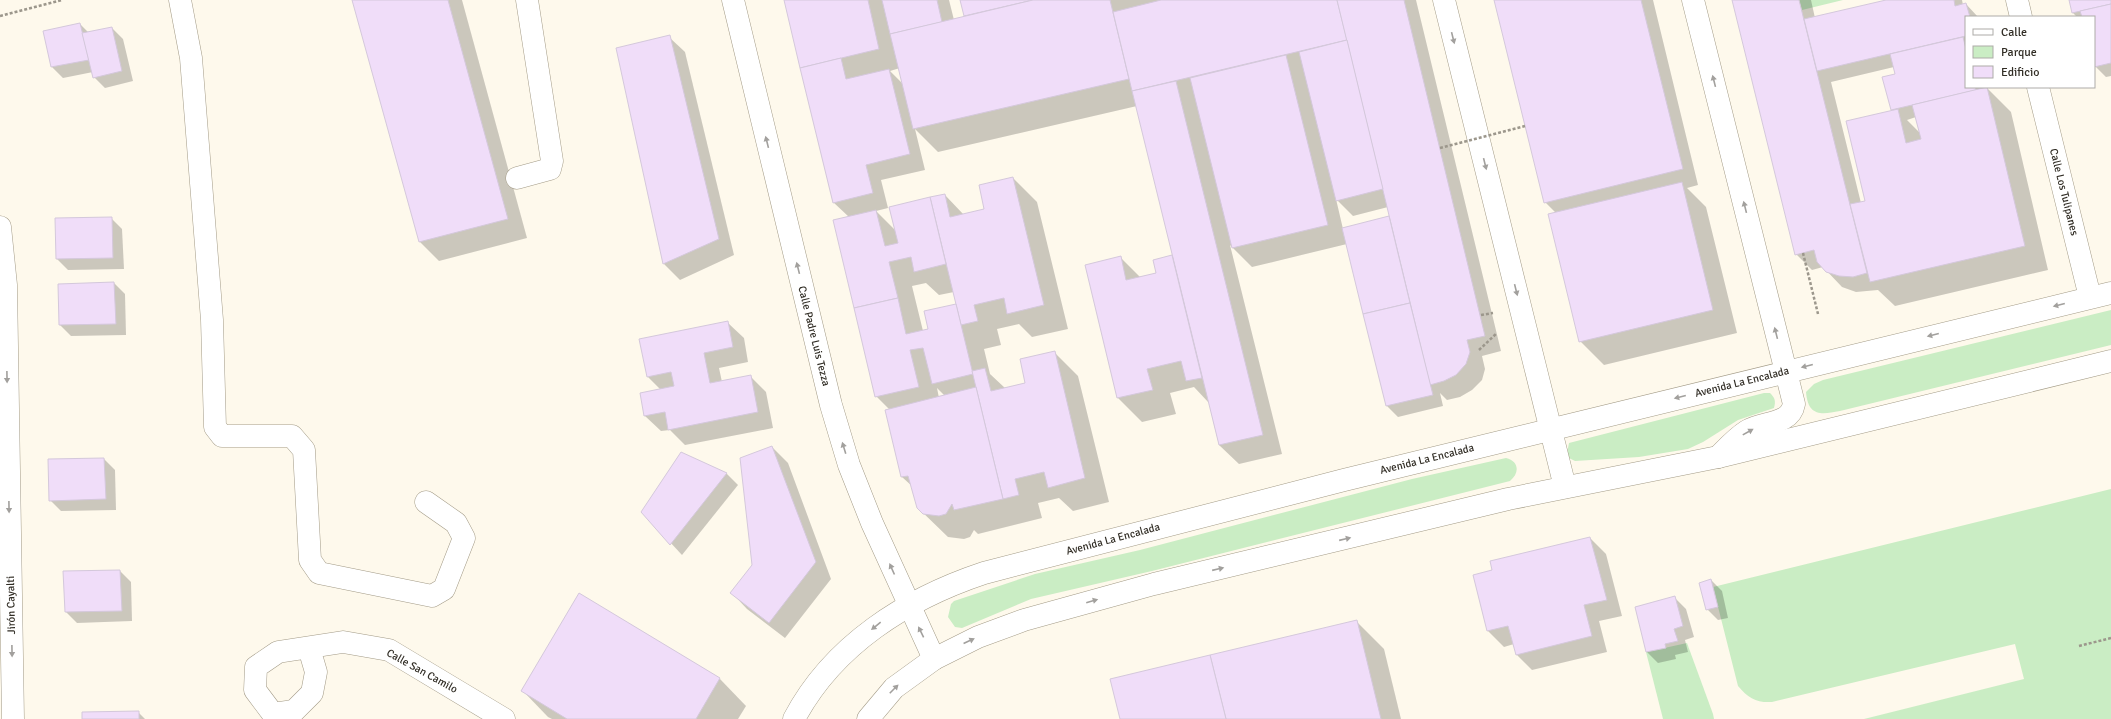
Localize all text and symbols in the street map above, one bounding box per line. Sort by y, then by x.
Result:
legend [1965,16,2095,88]
text: Calle [2001,25,2027,40]
one-way arrow [1451,32,1457,44]
text: Parque [2001,45,2037,60]
text: Edificio [2001,65,2039,80]
one-way arrow [1710,74,1716,87]
one-way arrow [764,136,770,148]
street label: Calle Los Tulipanes [2047,147,2081,237]
one-way arrow [1482,158,1488,170]
one-way arrow [1742,200,1748,212]
one-way arrow [795,262,801,274]
one-way arrow [1513,284,1519,296]
street label: Calle Padre Luis Tezza [795,285,833,388]
one-way arrow [2053,302,2065,308]
one-way arrow [1773,327,1779,339]
one-way arrow [1927,333,1939,339]
one-way arrow [1800,363,1813,369]
street label: Avenida La Encalada [1694,364,1791,400]
one-way arrow [4,371,10,384]
one-way arrow [1674,394,1686,400]
one-way arrow [1742,428,1754,435]
street label: Avenida La Encalada [1379,441,1476,477]
one-way arrow [841,442,847,454]
one-way arrow [6,501,12,514]
street label: Avenida La Encalada [1065,520,1162,558]
one-way arrow [1338,536,1351,542]
one-way arrow [889,563,895,575]
one-way arrow [1212,565,1224,571]
street label: Jirón Cayalti [4,576,18,634]
one-way arrow [1086,598,1098,604]
one-way arrow [870,622,881,631]
one-way arrow [918,626,924,637]
one-way arrow [963,638,974,644]
one-way arrow [8,645,15,657]
street label: Calle San Camilo [384,646,460,696]
one-way arrow [889,684,898,694]

